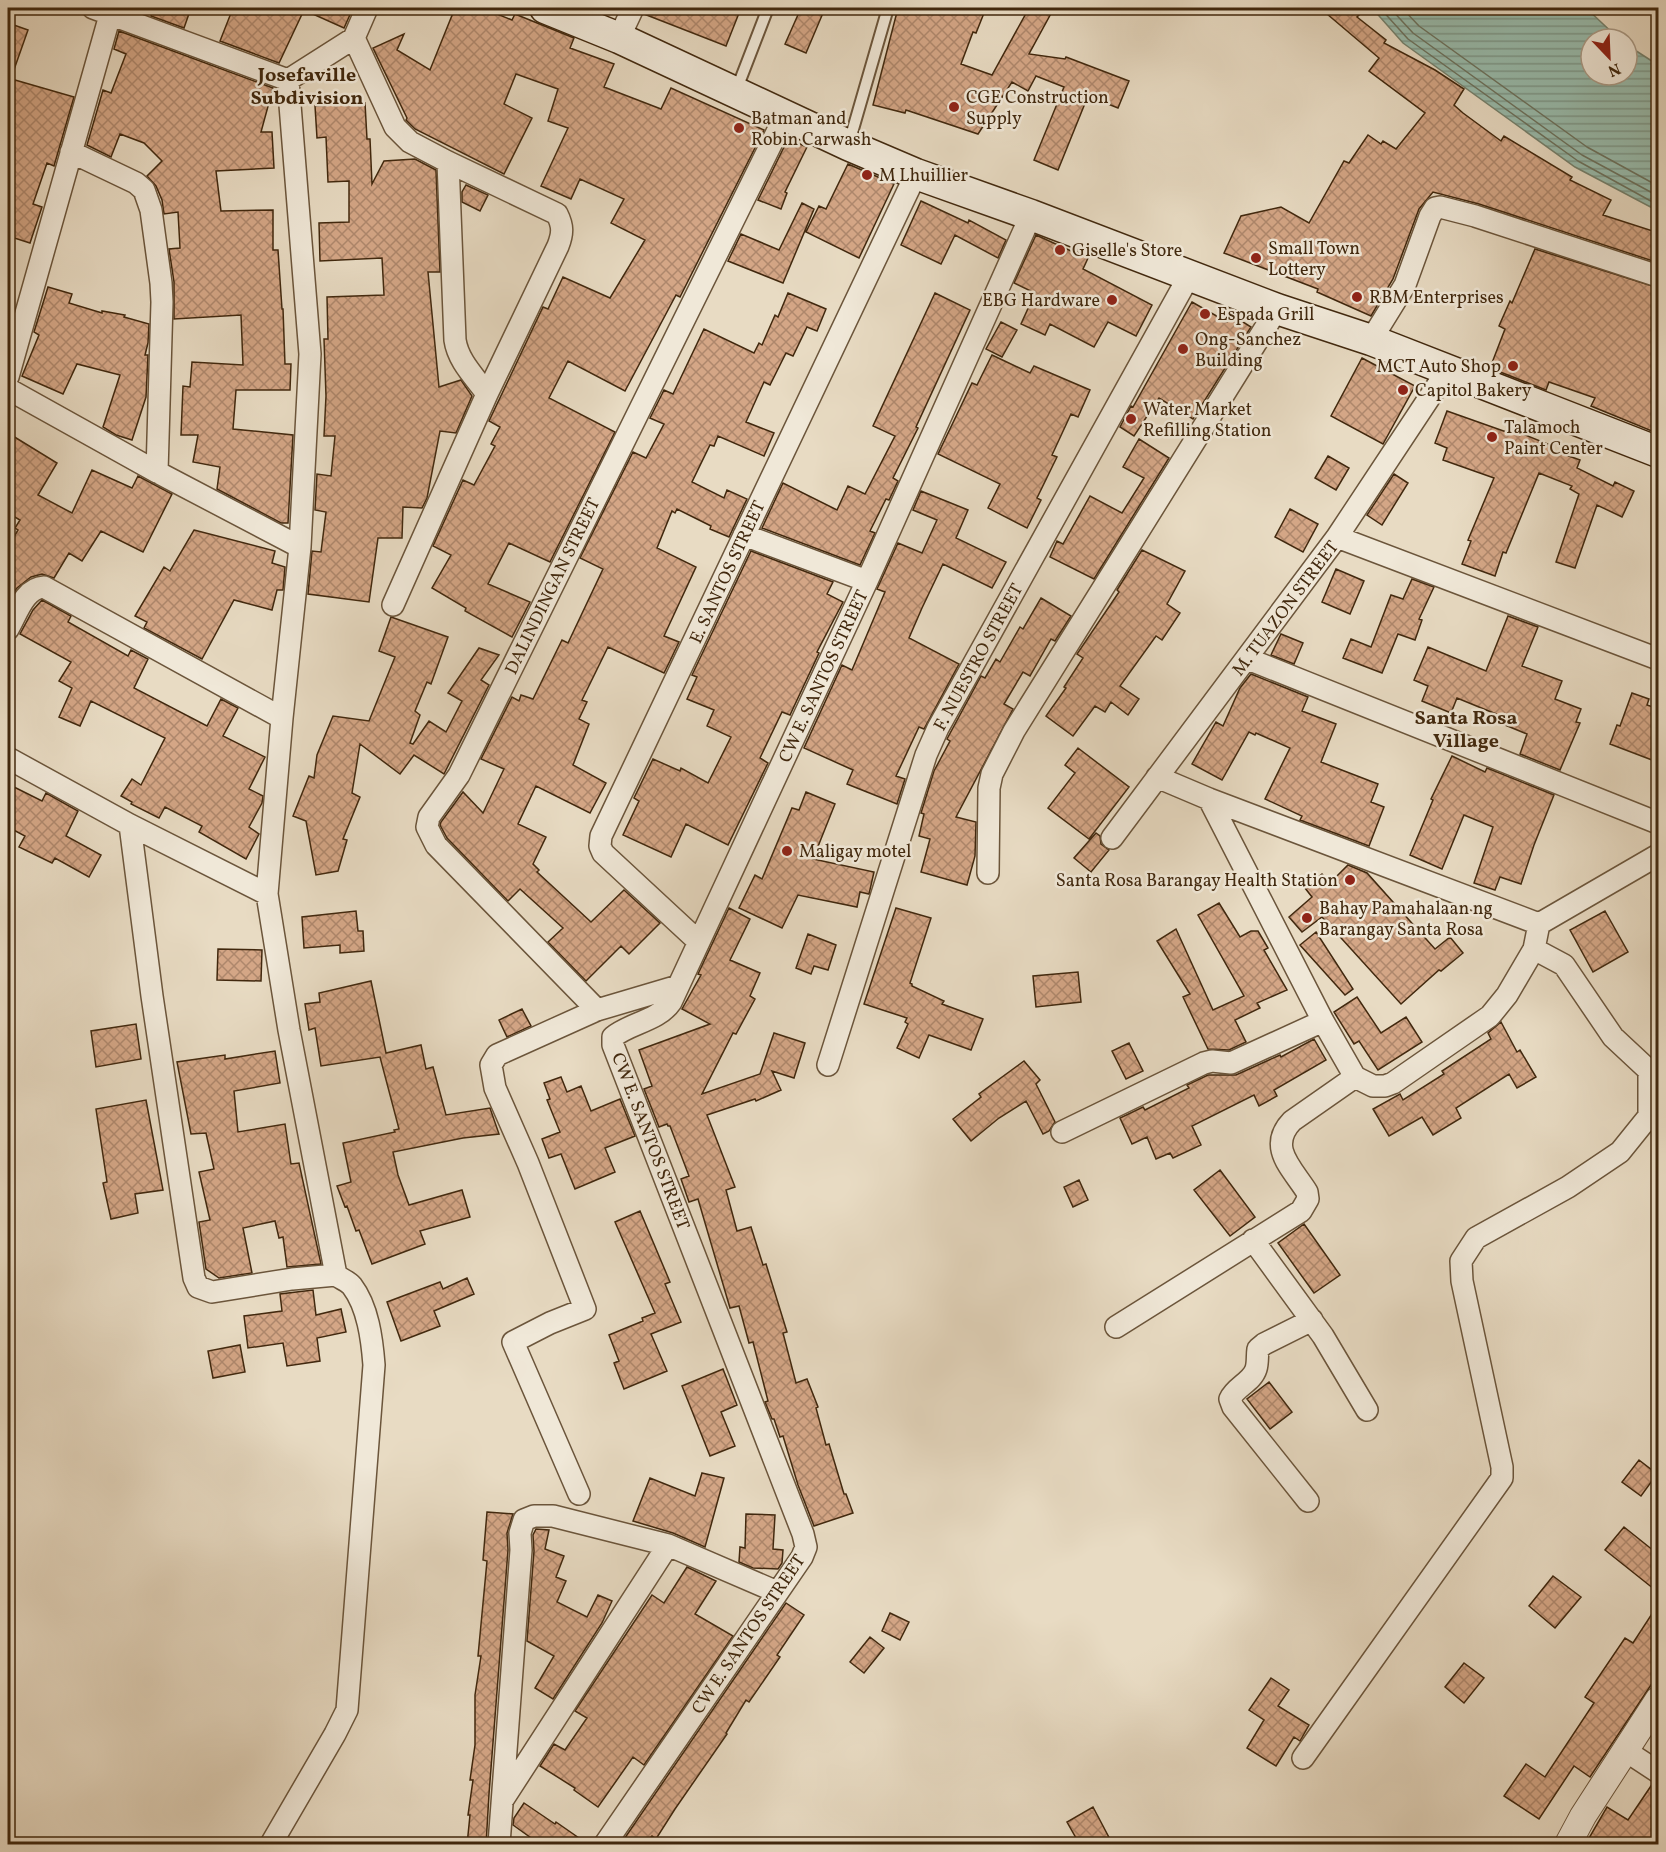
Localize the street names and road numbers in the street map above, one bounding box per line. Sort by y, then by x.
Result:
street label: DALINDINGAN STREET [500,494,607,679]
street label: E. SANTOS STREET [684,497,773,648]
street label: M. TUAZON STREET [1227,536,1346,682]
street label: F. NUESTRO STREET [928,579,1030,736]
street label: CW E. SANTOS STREET [773,586,876,767]
street label: CW E. SANTOS STREET [604,1049,695,1234]
street label: CW E. SANTOS STREET [686,1550,812,1720]

